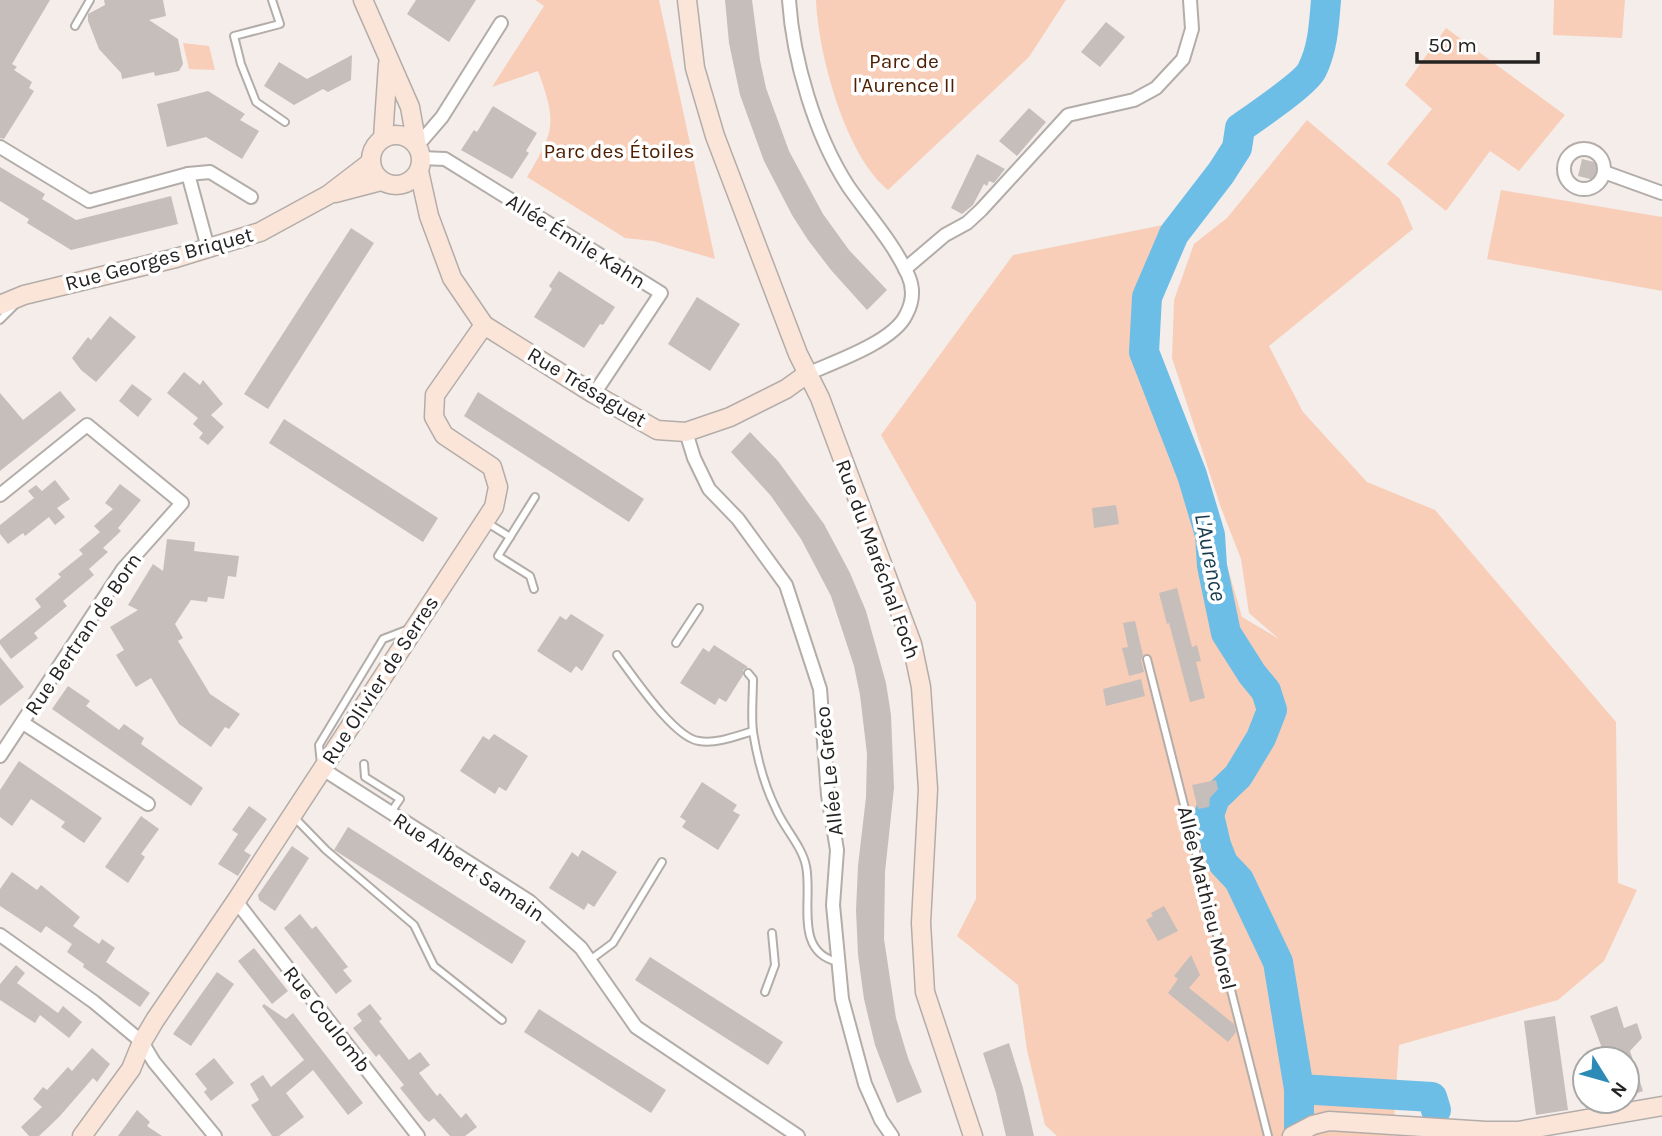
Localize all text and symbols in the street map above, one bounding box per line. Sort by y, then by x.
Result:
scale bar [1417,21,1538,65]
text: 50 m [1428,33,1477,57]
park label: Parc de l'Aurence II [853,49,955,97]
park label: Parc des Étoiles [544,139,694,163]
street label: Allée Émile Kahn [502,189,650,293]
street label: Rue Georges Briquet [62,222,256,296]
street label: Rue Trésaguet [523,342,651,432]
street label: Rue du Maréchal Foch [831,456,925,662]
water label: L'Aurence [1189,511,1232,604]
street label: Rue Bertran de Born [20,548,146,720]
street label: Rue Olivier de Serres [317,591,443,769]
street label: Allée Le Gréco [810,705,848,837]
street label: Allée Mathieu Morel [1173,804,1241,992]
street label: Rue Albert Samain [389,807,549,927]
street label: Rue Coulomb [278,961,376,1077]
north arrow [1571,1045,1641,1115]
text: N [1606,1078,1632,1102]

